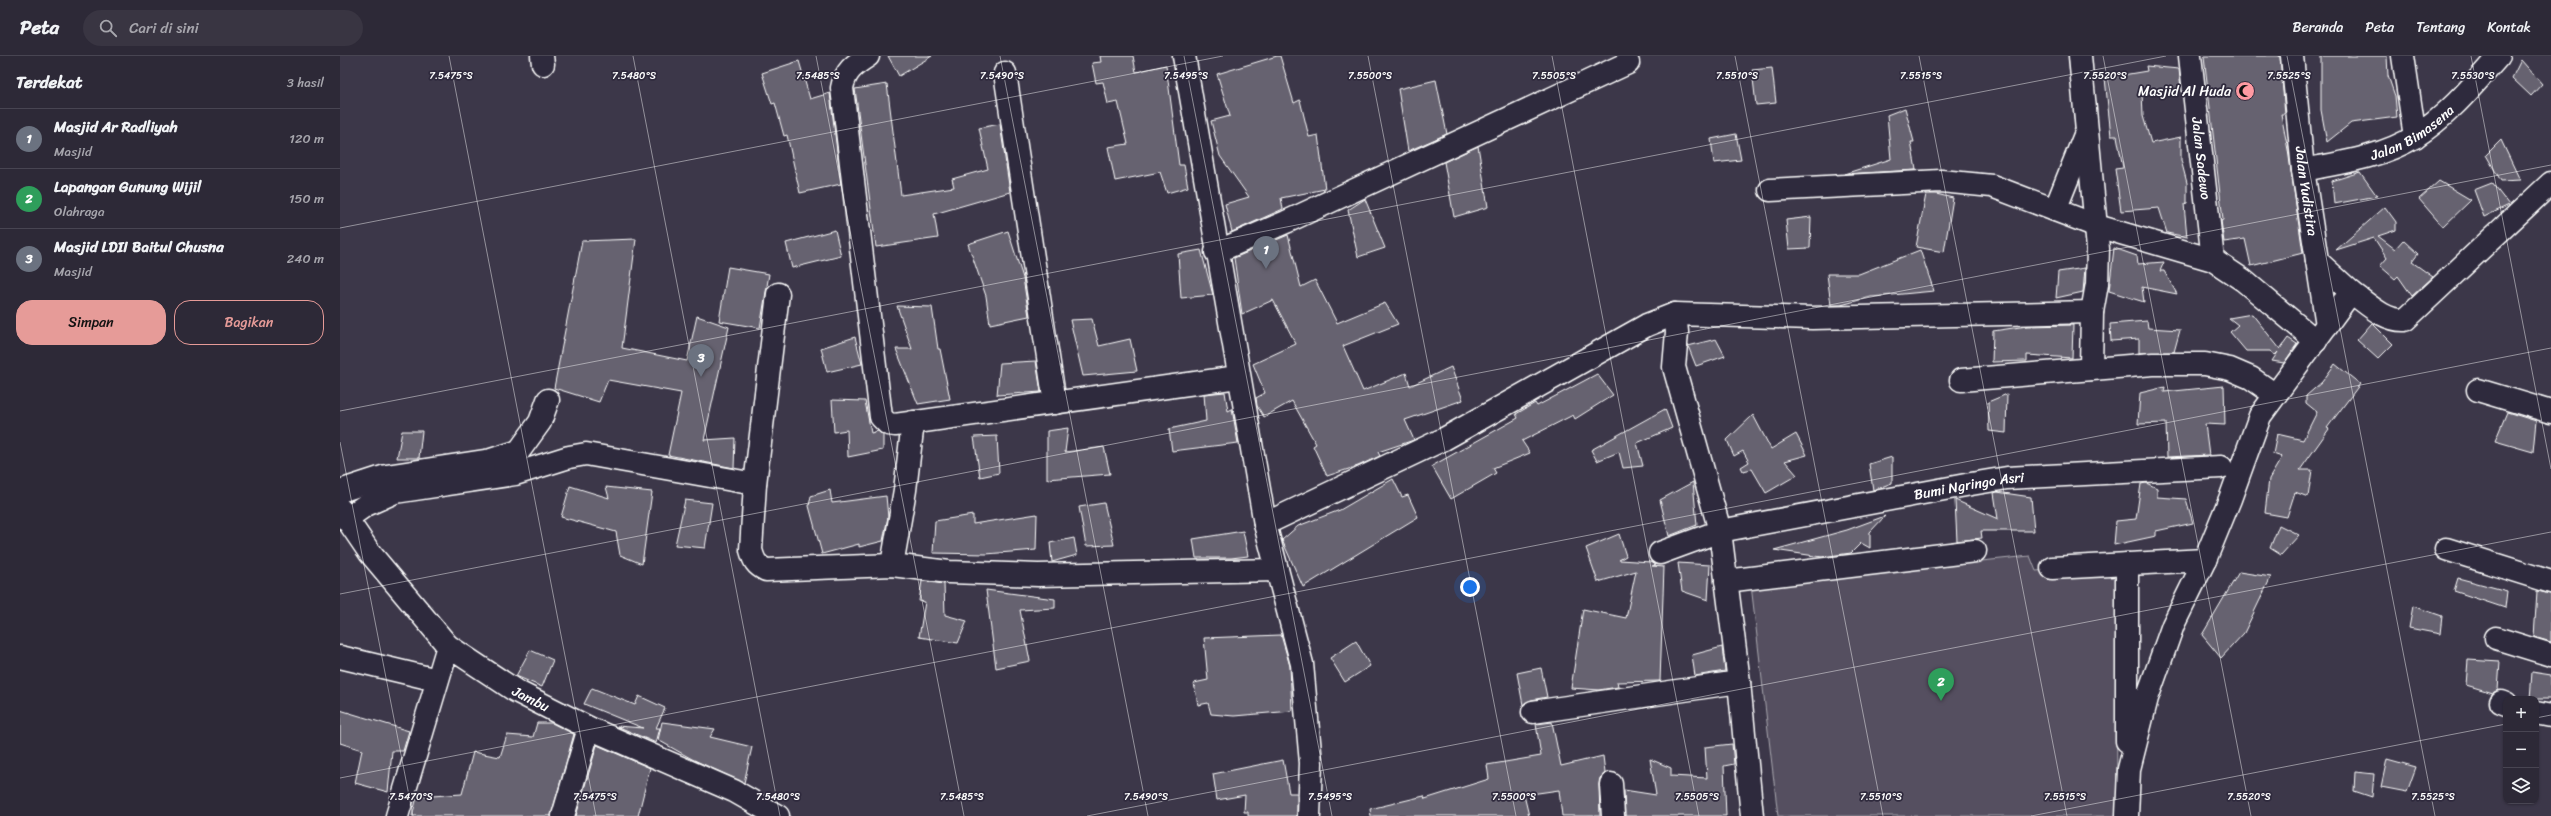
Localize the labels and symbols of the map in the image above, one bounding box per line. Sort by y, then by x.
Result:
text: 7.5475°S [429,67,473,85]
text: 7.5480°S [612,67,657,85]
text: 7.5485°S [796,67,841,85]
text: 7.5490°S [980,67,1025,85]
text: 7.5495°S [1164,67,1209,85]
text: 7.5500°S [1348,67,1393,85]
text: 7.5505°S [1532,67,1577,85]
text: 7.5510°S [1716,67,1759,85]
text: 7.5515°S [1900,67,1943,85]
text: 7.5520°S [2083,67,2128,85]
text: 7.5525°S [2267,67,2311,85]
text: 7.5530°S [2451,67,2495,85]
place label: Masjid Al Huda [2138,79,2232,104]
mosque icon: Masjid Al Huda [2234,80,2256,102]
street label: Jalan Bimasena [2367,99,2460,168]
street label: Jalan Sadewo [2184,115,2218,201]
street label: Jalan Yudistira [2288,144,2325,238]
pin: 1 [1253,236,1279,269]
pin: 3 [688,344,714,377]
street label: Bumi Ngringo Asri [1912,465,2026,507]
your location [1460,577,1480,597]
pin: 2 [1928,668,1954,701]
street label: Jambu [507,679,554,719]
text: 7.5470°S [389,788,434,806]
text: 7.5475°S [573,788,617,806]
text: 7.5480°S [756,788,801,806]
text: 7.5485°S [940,788,985,806]
text: 7.5490°S [1124,788,1169,806]
text: 7.5495°S [1308,788,1353,806]
text: 7.5500°S [1492,788,1537,806]
text: 7.5505°S [1675,788,1720,806]
text: 7.5510°S [1860,788,1903,806]
text: 7.5515°S [2044,788,2087,806]
text: 7.5520°S [2227,788,2272,806]
text: 7.5525°S [2411,788,2455,806]

